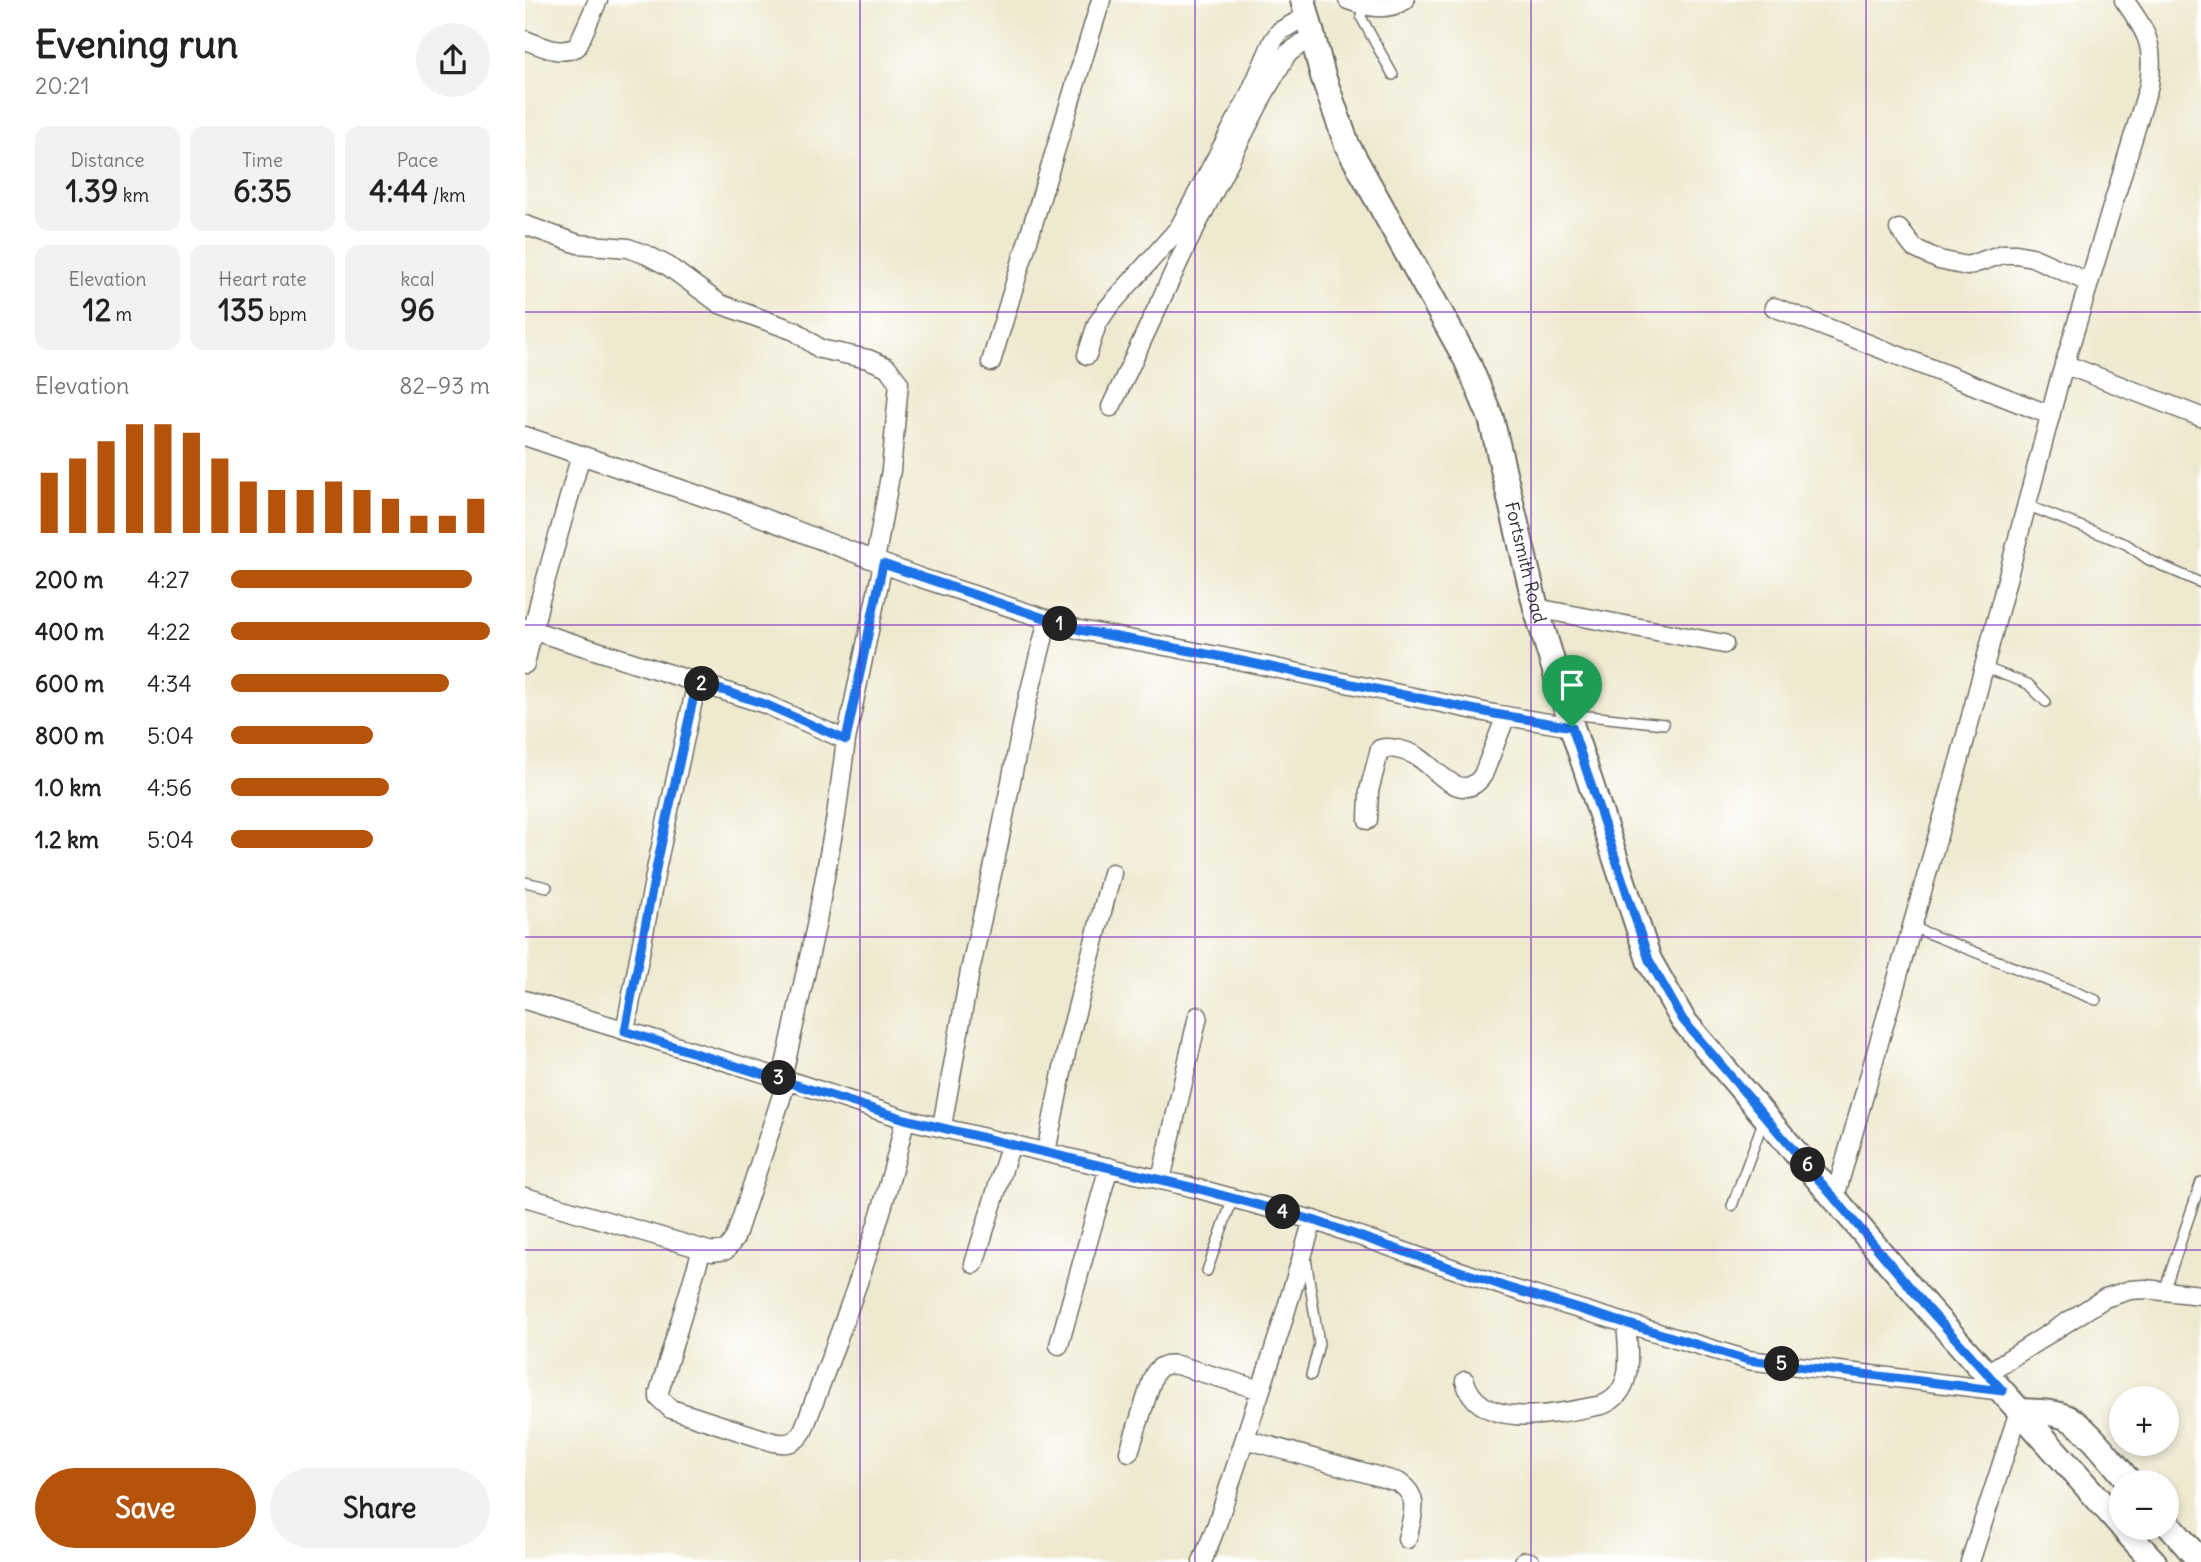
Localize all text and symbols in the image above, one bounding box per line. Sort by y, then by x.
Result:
text: Evening run [35,21,238,68]
button: share [416,23,490,97]
text: 20:21 [35,71,90,100]
text: Distance [70,148,145,172]
text: Time [242,148,283,172]
text: Pace [397,148,438,172]
text: 1.39 [66,172,118,210]
text: 6:35 [233,172,292,210]
text: 4:44 [369,172,428,210]
text: km [118,183,149,207]
text: /km [428,183,466,207]
text: Elevation [69,267,146,291]
text: Heart rate [218,267,307,291]
text: kcal [400,267,435,291]
text: 12 [83,291,111,329]
text: 135 [218,291,264,329]
text: 96 [400,291,435,329]
text: m [111,302,132,326]
text: bpm [264,302,307,326]
text: Elevation [35,371,129,400]
text: 82–93 m [399,371,490,400]
street label: Fortsmith Road [1500,499,1552,626]
text: 200 m [35,565,104,594]
text: 4:27 [147,565,189,594]
pin: 1 [1043,606,1077,642]
text: 1 [1056,611,1063,635]
text: 400 m [35,617,104,646]
text: 4:22 [147,617,191,646]
pin [1542,655,1602,727]
pin: 2 [685,666,719,702]
icon: arrive [1553,666,1591,704]
text: 600 m [35,669,104,698]
text: 4:34 [147,669,192,698]
text: 2 [696,671,707,695]
text: 800 m [35,721,104,750]
text: 5:04 [147,721,194,750]
text: 1.0 km [35,773,101,802]
text: 4:56 [147,773,192,802]
text: 1.2 km [35,825,99,854]
text: 5:04 [147,825,194,854]
pin: 3 [761,1060,797,1096]
text: 3 [773,1065,784,1089]
pin: 6 [1791,1148,1825,1182]
text: 6 [1802,1152,1813,1176]
pin: 4 [1265,1194,1301,1230]
text: 4 [1277,1199,1288,1223]
pin: 5 [1765,1346,1799,1382]
text: 5 [1776,1351,1787,1375]
map controls [2109,1386,2179,1540]
button: + [2109,1386,2179,1456]
button: Save [35,1468,256,1548]
button: Share [270,1468,490,1548]
button: − [2109,1470,2179,1540]

